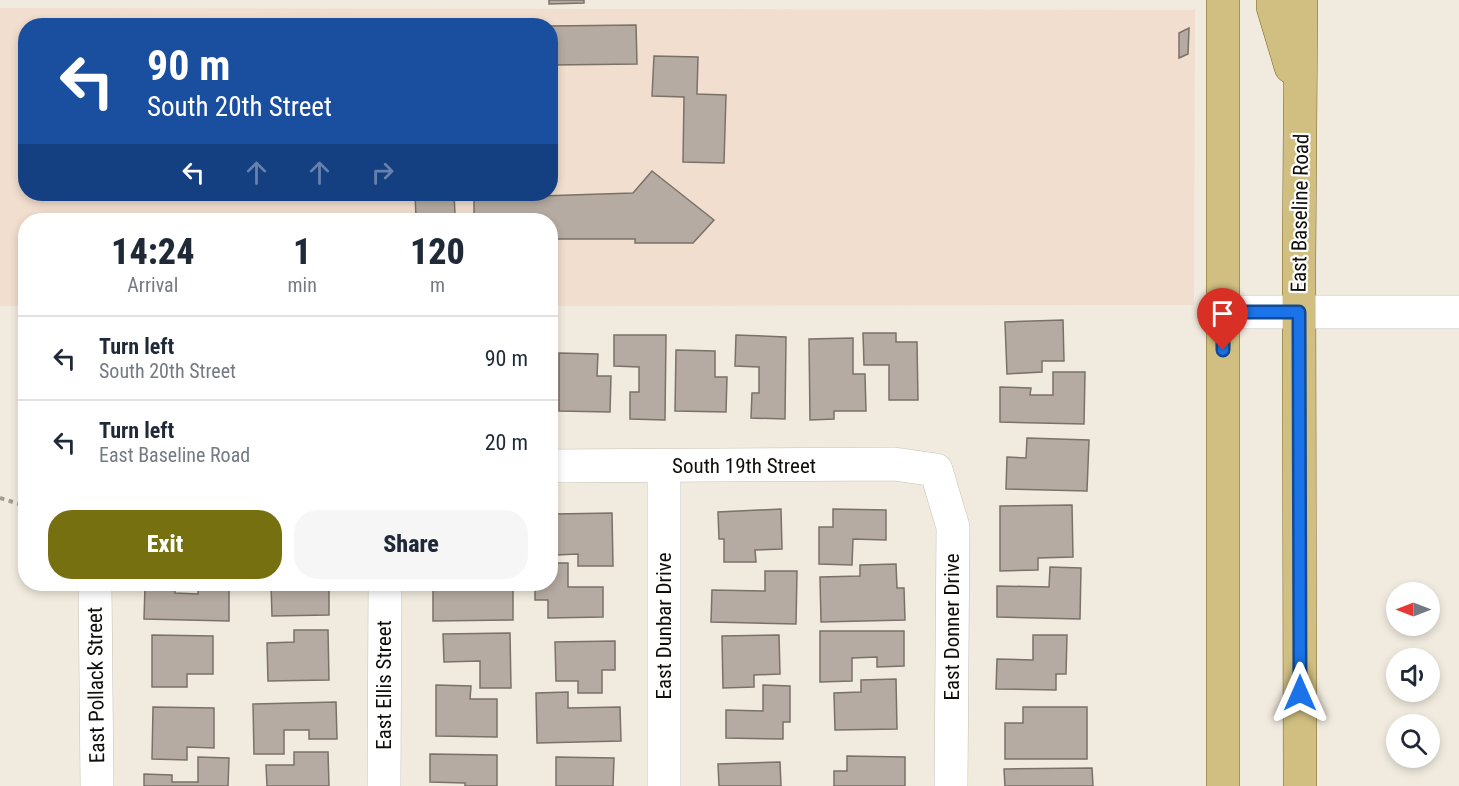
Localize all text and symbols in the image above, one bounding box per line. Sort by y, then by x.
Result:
text: 90 m [147,41,230,90]
icon: left [48,42,126,120]
text: South 20th Street [147,91,332,123]
street label: East Baseline Road [1287,133,1313,293]
icon: left [177,156,210,189]
icon: ahead [240,156,273,189]
icon: ahead [303,156,336,189]
icon: right [366,156,399,189]
text: 14:24 [111,231,194,273]
text: 1 [293,231,311,273]
text: 120 [410,231,465,273]
text: Arrival [127,273,178,297]
text: min [288,273,317,297]
text: m [430,273,445,297]
pin [1197,288,1248,350]
icon: arrive [1206,297,1239,330]
text: Turn left [99,334,174,359]
icon: left [48,342,81,375]
text: 90 m [485,346,528,371]
text: South 20th Street [99,359,236,383]
text: Turn left [99,418,174,443]
icon: left [48,426,81,459]
text: 20 m [485,430,528,455]
text: East Baseline Road [99,443,250,467]
street label: South 19th Street [672,454,816,478]
button: Exit [48,510,282,579]
button: Share [294,510,528,579]
street label: East Dunbar Drive [652,552,676,699]
street label: East Donner Drive [940,553,964,700]
north arrow [1386,582,1440,636]
map controls [1386,582,1440,768]
street label: East Pollack Street [83,607,109,763]
street label: East Ellis Street [372,620,396,750]
button: sound [1386,648,1440,702]
position arrow [1268,661,1332,725]
button: search [1386,714,1440,768]

